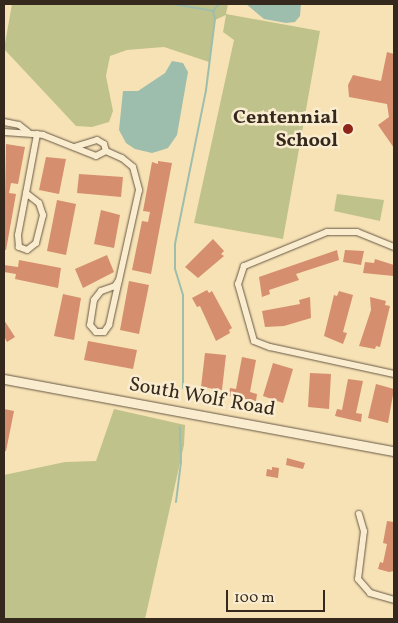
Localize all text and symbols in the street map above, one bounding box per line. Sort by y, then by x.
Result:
place label: Centennial School [233,106,338,153]
marker: Centennial School [342,123,354,135]
street label: South Wolf Road [128,373,276,423]
scale bar [228,580,327,612]
text: 100 m [234,588,274,609]

